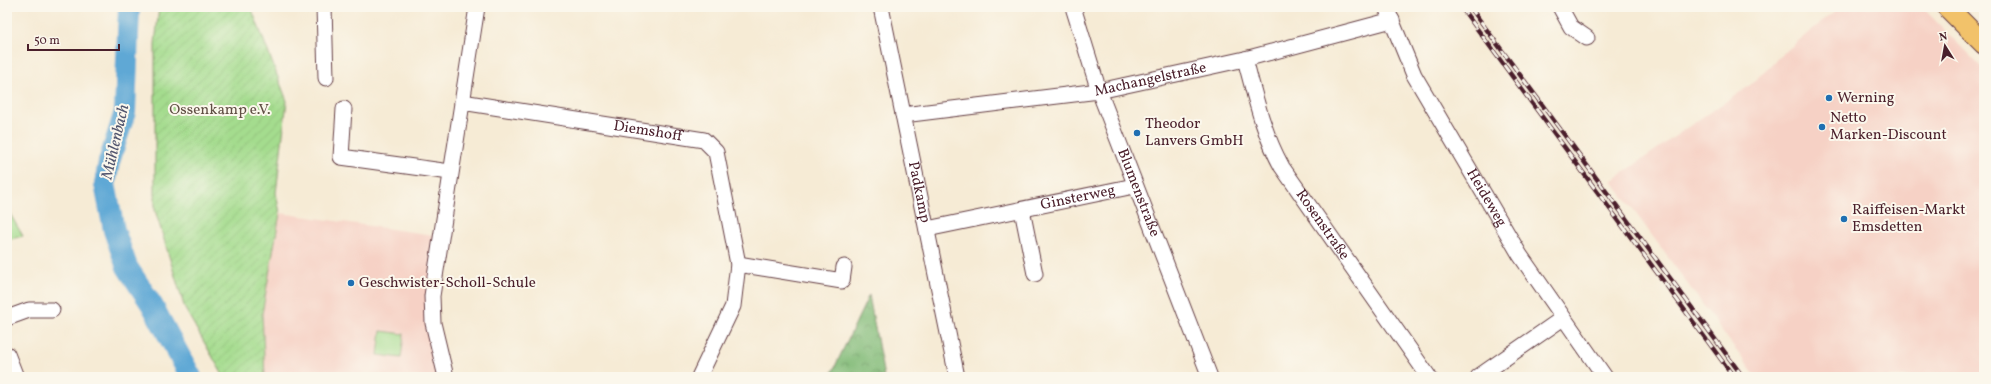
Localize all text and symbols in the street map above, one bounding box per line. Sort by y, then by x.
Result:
scale bar [28,26,119,52]
north arrow [1925,26,1965,66]
text: N [1938,30,1949,46]
text: 50 m [34,33,60,49]
street label: Machangelstraße [1092,57,1208,102]
place label: Werning [1837,88,1895,109]
marker: Werning [1824,93,1834,103]
park label: Ossenkamp e.V. [169,100,271,121]
water label: Mühlenbach [96,102,135,183]
place label: Netto Marken-Discount [1830,108,1947,146]
place label: Theodor Lanvers GmbH [1145,114,1244,152]
street label: Diemshoff [612,115,686,147]
marker: Netto Marken-Discount [1817,122,1827,132]
marker: Theodor Lanvers GmbH [1132,128,1142,138]
street label: Blumenstraße [1112,145,1165,240]
street label: Padkamp [902,160,936,225]
street label: Heideweg [1461,165,1512,231]
street label: Ginsterweg [1039,180,1117,216]
street label: Rosenstraße [1290,185,1355,264]
place label: Raiffeisen-Markt Emsdetten [1852,200,1965,238]
marker: Raiffeisen-Markt Emsdetten [1839,214,1849,224]
place label: Geschwister-Scholl-Schule [359,273,536,294]
marker: Geschwister-Scholl-Schule [346,278,356,288]

